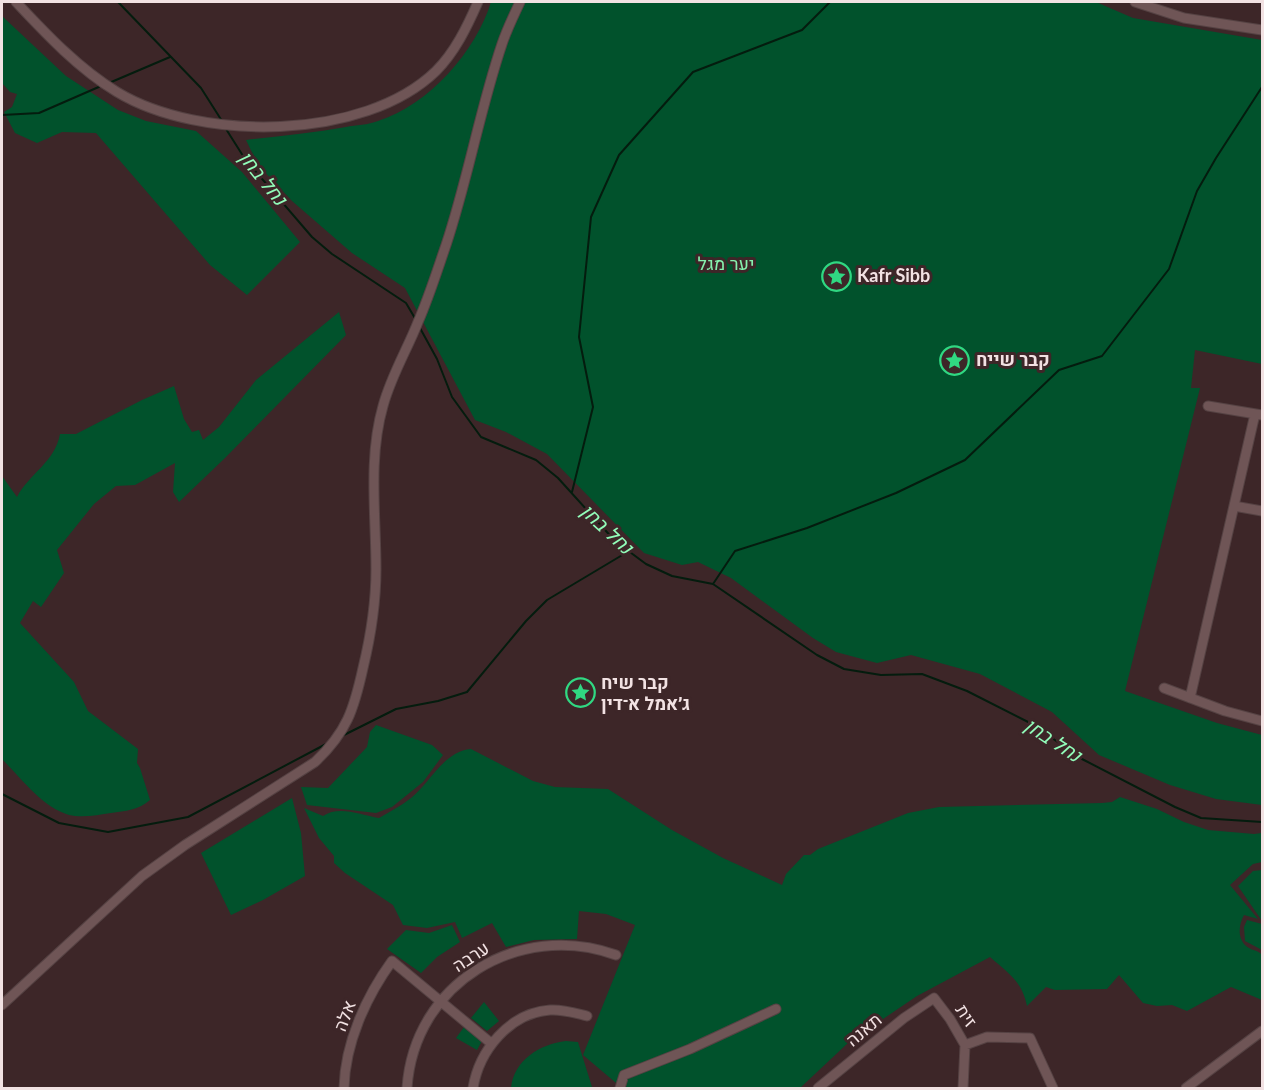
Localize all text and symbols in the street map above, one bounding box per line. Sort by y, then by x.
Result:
water label: נחל בחן [234,145,294,211]
park label: יער מגל [698,252,754,274]
place icon: Kafr Sibb [820,260,852,292]
place label: Kafr Sibb [857,264,930,286]
place icon: קבר שייח [939,344,971,376]
place label: קבר שייח [976,348,1050,370]
water label: נחל בחן [576,498,640,560]
place label: קבר שיח ג׳אמל א־דין [601,671,690,714]
place icon: קבר שיח ג׳אמל א־דין [564,677,596,709]
water label: נחל בחן [1020,712,1088,768]
street label: ערבה [448,936,493,976]
street label: אלה [328,997,360,1034]
street label: זית [951,1000,982,1031]
street label: תאנה [841,1008,886,1050]

